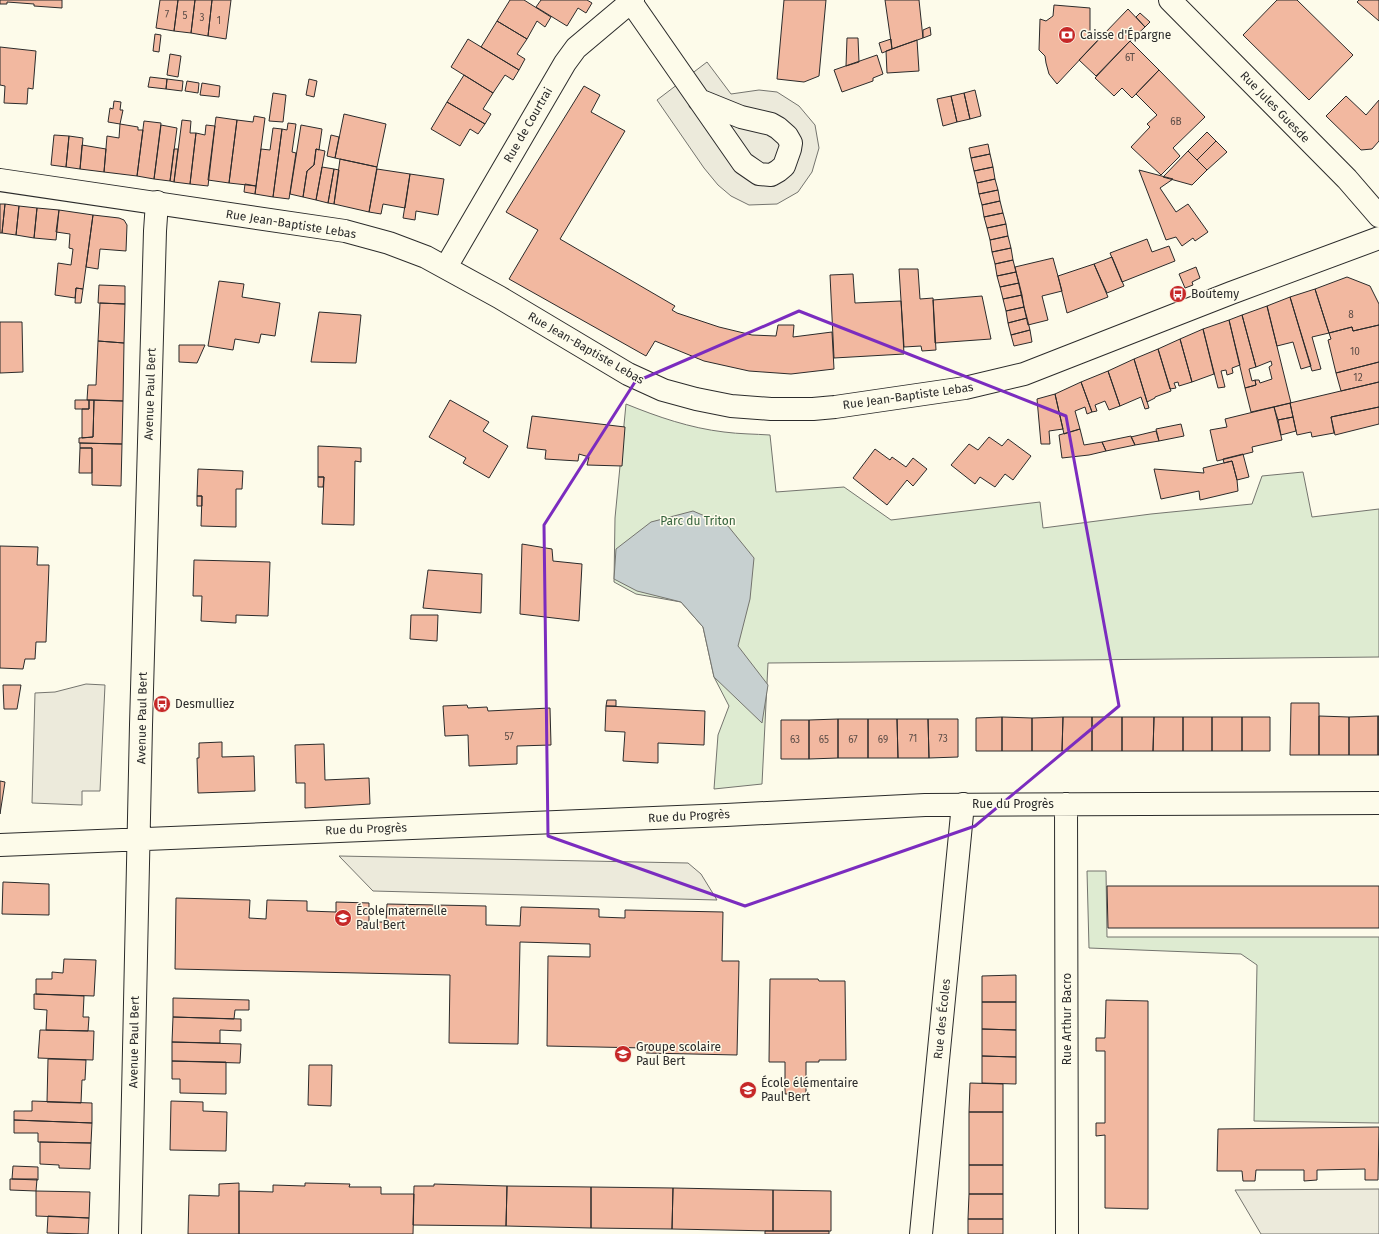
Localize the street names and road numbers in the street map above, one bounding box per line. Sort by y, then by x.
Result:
street label: Rue Jules Guesde [1237,68,1313,146]
street label: Rue de Courtrai [501,85,555,165]
street label: Rue Jean-Baptiste Lebas [225,207,358,241]
street label: Rue Jean-Baptiste Lebas [525,309,647,387]
street label: Avenue Paul Bert [141,347,159,440]
street label: Rue Jean-Baptiste Lebas [842,380,975,412]
street label: Avenue Paul Bert [134,671,150,764]
street label: Rue du Progrès [972,797,1054,811]
street label: Rue du Progrès [648,807,731,825]
street label: Rue du Progrès [325,821,408,837]
street label: Rue Arthur Bacro [1060,973,1074,1065]
street label: Rue des Écoles [930,978,953,1060]
street label: Avenue Paul Bert [126,995,142,1088]

